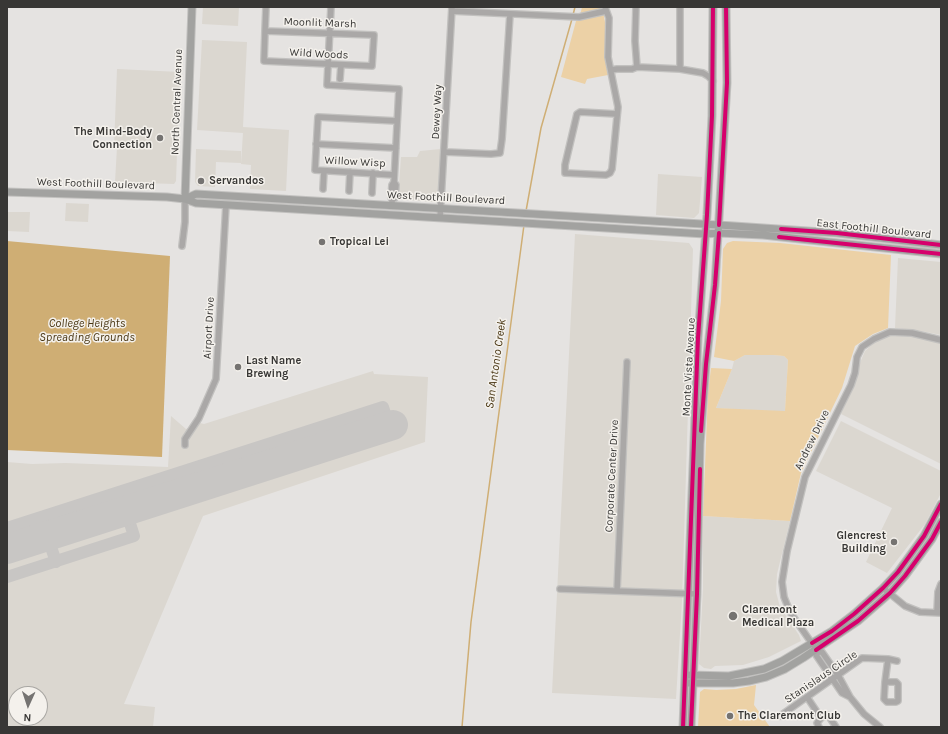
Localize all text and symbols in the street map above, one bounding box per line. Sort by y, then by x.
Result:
street label: Moonlit Marsh [283,15,357,31]
street label: Wild Woods [289,46,349,62]
street label: North Central Avenue [169,49,185,155]
street label: Dewey Way [429,84,445,140]
place label: The Mind-Body Connection [74,125,152,151]
marker: The Mind-Body Connection [155,133,165,143]
street label: Willow Wisp [324,154,386,170]
place label: Servandos [209,174,264,188]
street label: West Foothill Boulevard [37,175,155,193]
marker: Servandos [196,176,206,186]
street label: West Foothill Boulevard [387,188,505,208]
street label: East Foothill Boulevard [816,216,932,242]
place label: Tropical Lei [330,235,389,249]
marker: Tropical Lei [317,237,327,247]
street label: Airport Drive [201,296,217,360]
water label: College Heights Spreading Grounds [39,317,135,345]
street label: Monte Vista Avenue [680,317,698,417]
water label: San Antonio Creek [483,318,509,410]
place label: Last Name Brewing [246,354,301,380]
marker: Last Name Brewing [233,362,243,372]
street label: Andrew Drive [792,408,832,472]
street label: Corporate Center Drive [602,419,622,533]
place label: Glencrest Building [836,529,886,555]
marker: Glencrest Building [889,537,899,547]
place label: Claremont Medical Plaza [742,603,814,629]
marker: Claremont Medical Plaza [727,610,739,622]
street label: Stanislaus Circle [782,648,860,706]
north arrow [8,686,48,726]
place label: The Claremont Club [738,709,841,723]
text: N [23,711,32,724]
marker: The Claremont Club [725,711,735,721]

